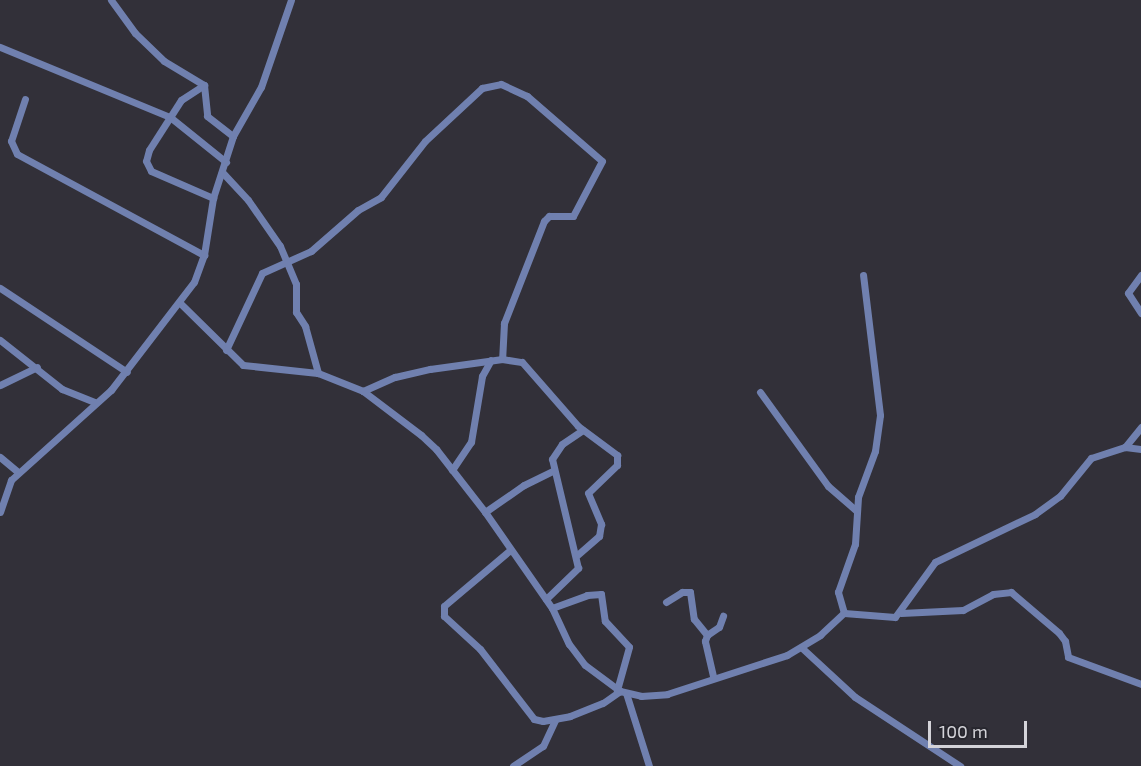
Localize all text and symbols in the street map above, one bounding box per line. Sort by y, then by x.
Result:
scale bar [931,709,1030,747]
text: 100 m [939,720,988,742]

